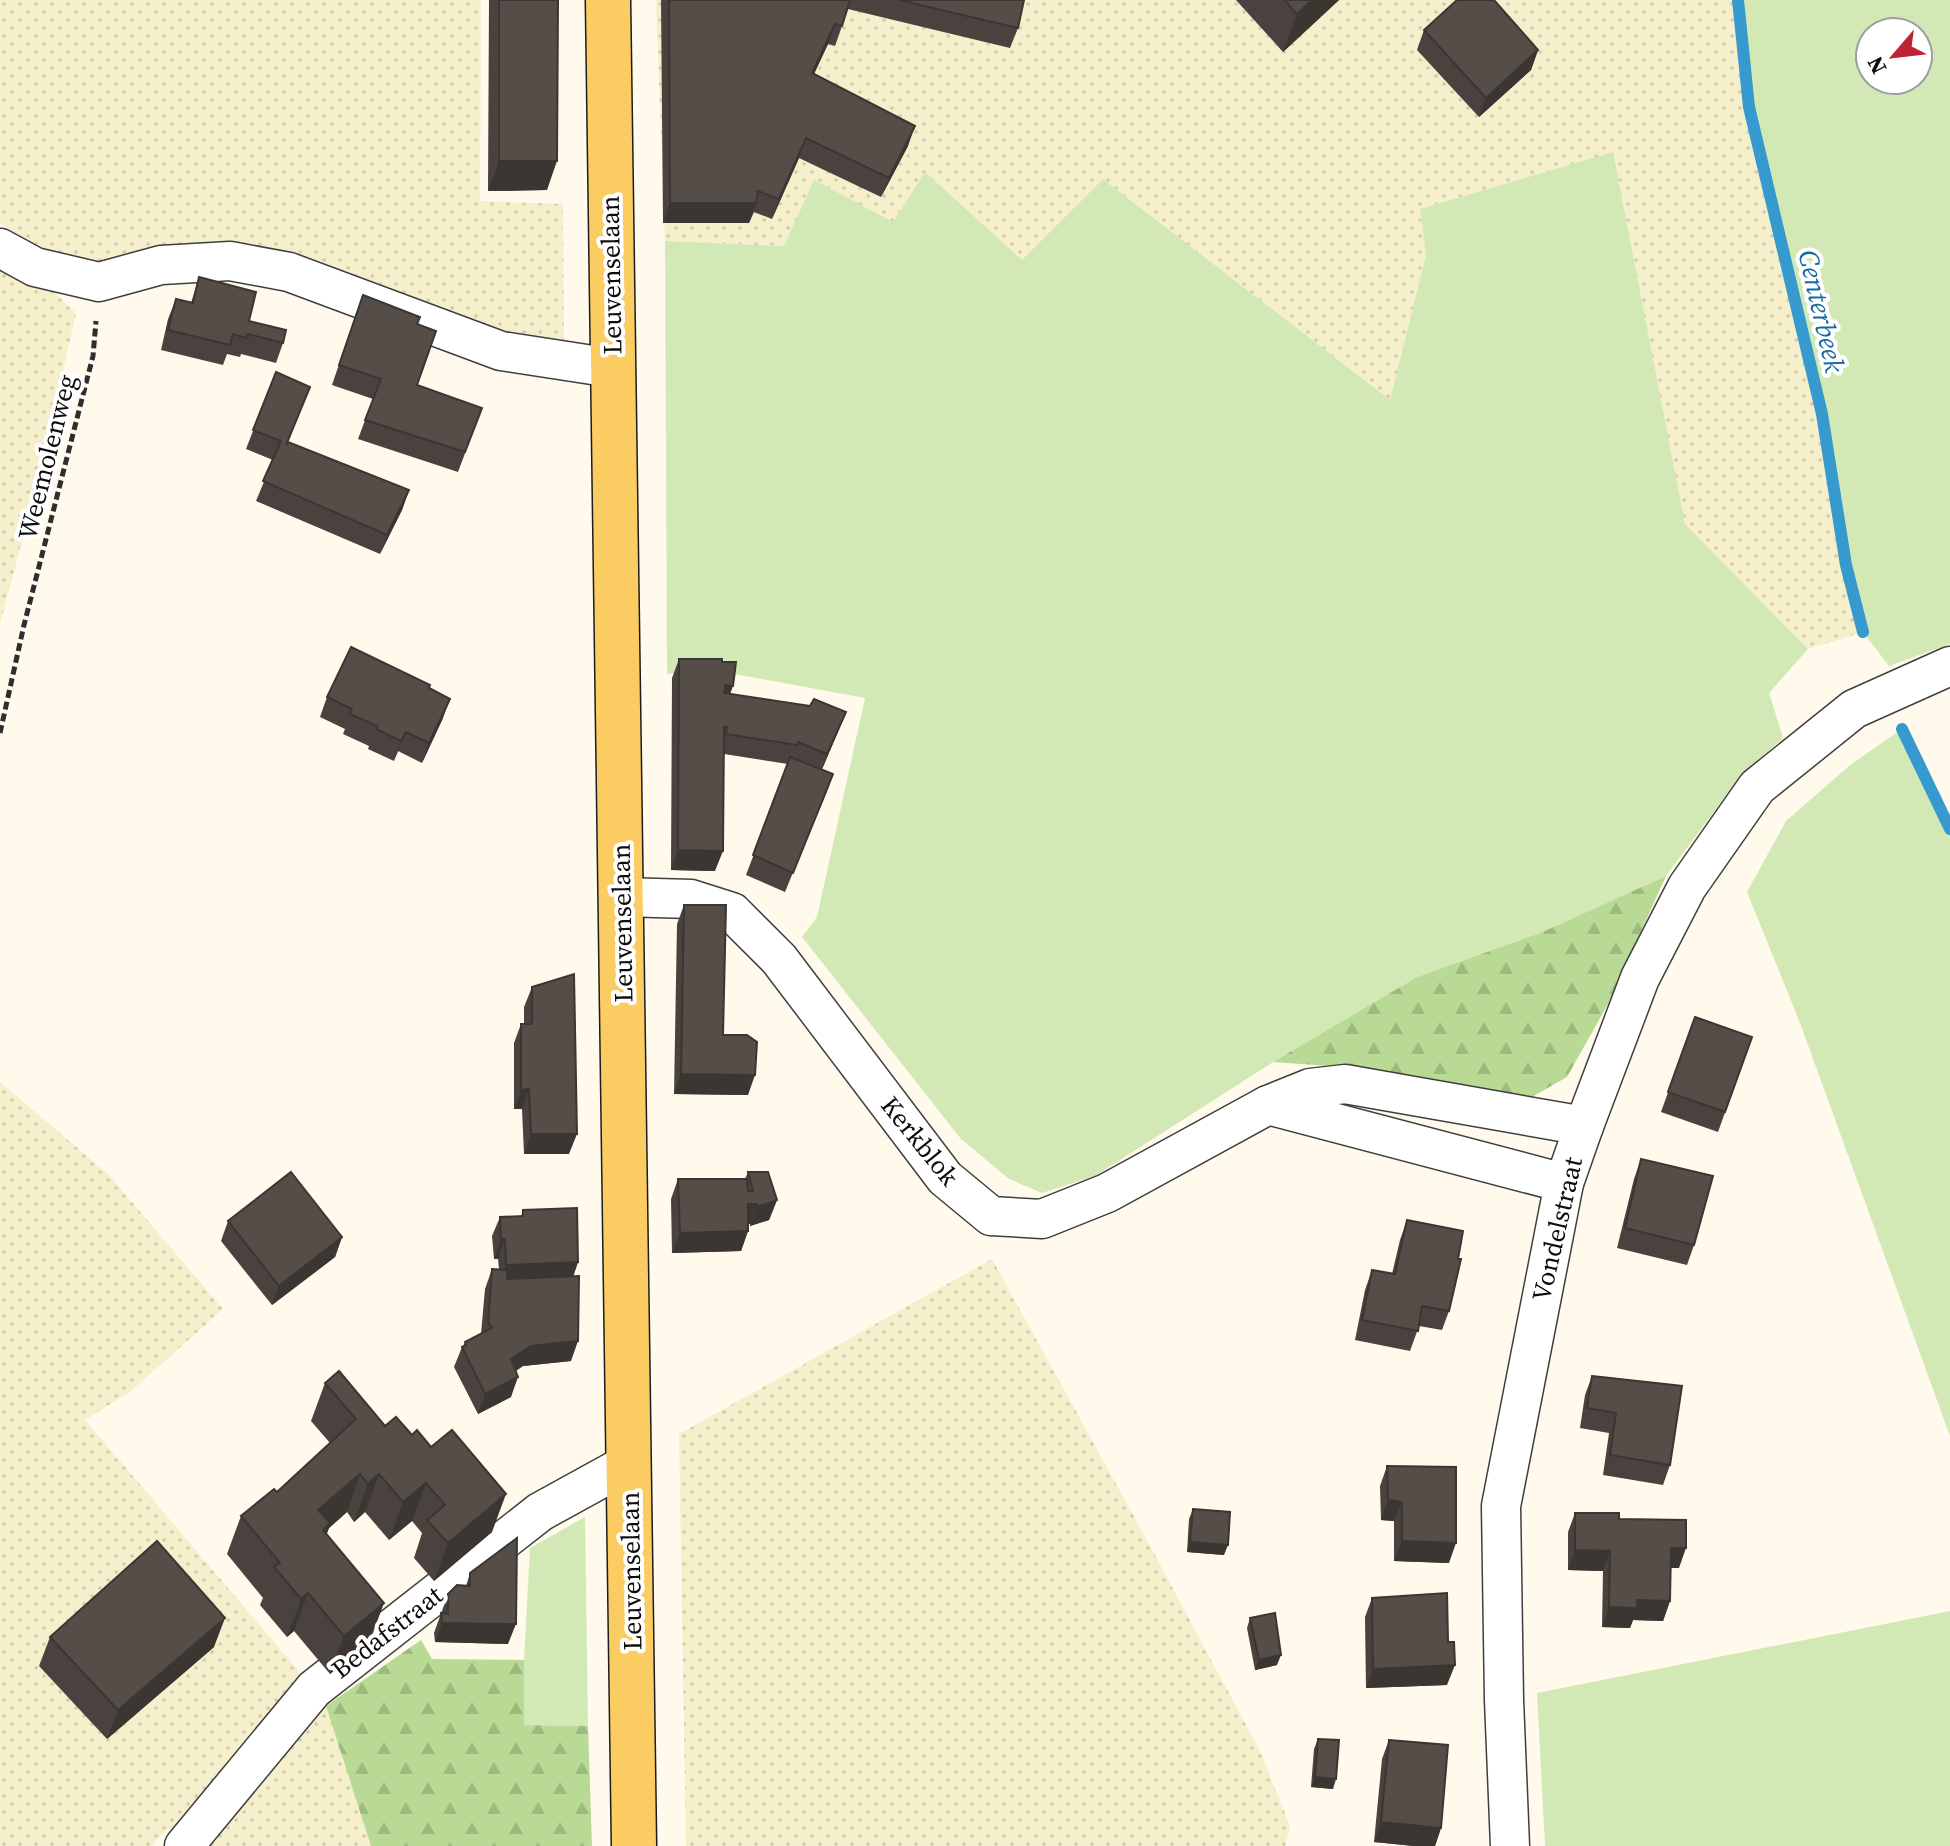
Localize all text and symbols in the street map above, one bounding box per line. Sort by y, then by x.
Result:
north arrow [1854,16,1934,96]
text: N [1859,51,1893,80]
street label: Leuvenselaan [592,195,630,355]
water label: Centerbeek [1789,246,1855,377]
street label: Weemolenweg [9,371,85,543]
street label: Leuvenselaan [603,843,641,1003]
street label: Kerkblok [873,1089,968,1194]
street label: Vondelstraat [1523,1153,1591,1304]
street label: Leuvenselaan [612,1491,650,1651]
street label: Bedafstraat [324,1577,450,1687]

